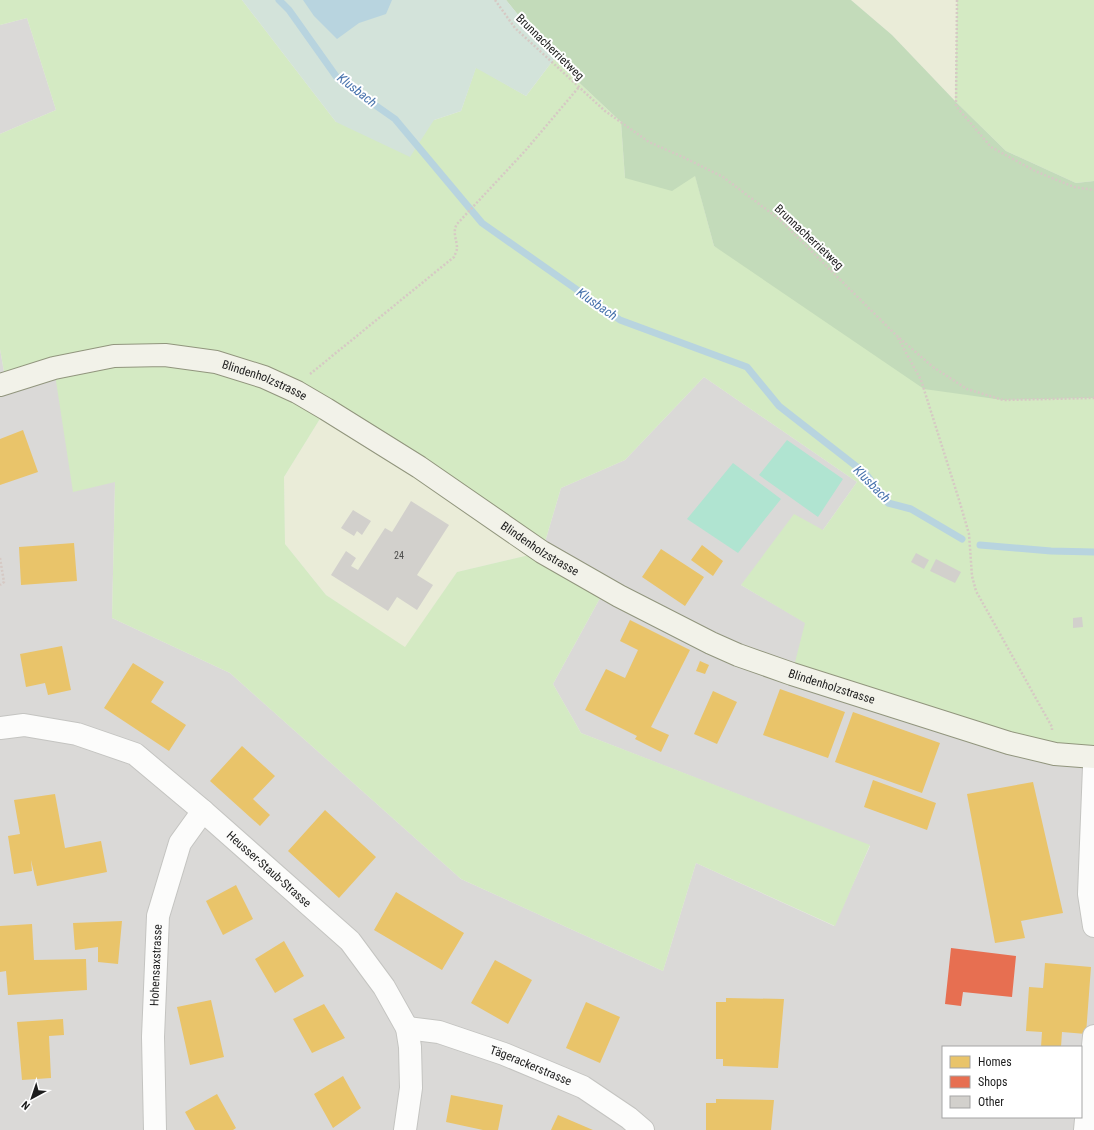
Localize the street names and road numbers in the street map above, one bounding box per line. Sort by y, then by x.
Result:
street label: Brunnacherrietweg [513,11,587,83]
street label: Brunnacherrietweg [772,202,846,272]
street label: Blindenholzstrasse [220,357,310,403]
street label: Blindenholzstrasse [498,519,582,579]
street label: Blindenholzstrasse [787,666,877,707]
street label: Heusser-Staub-Strasse [224,828,314,911]
street label: Hohensaxstrasse [147,923,165,1006]
street label: Tägerackerstrasse [488,1043,574,1089]

